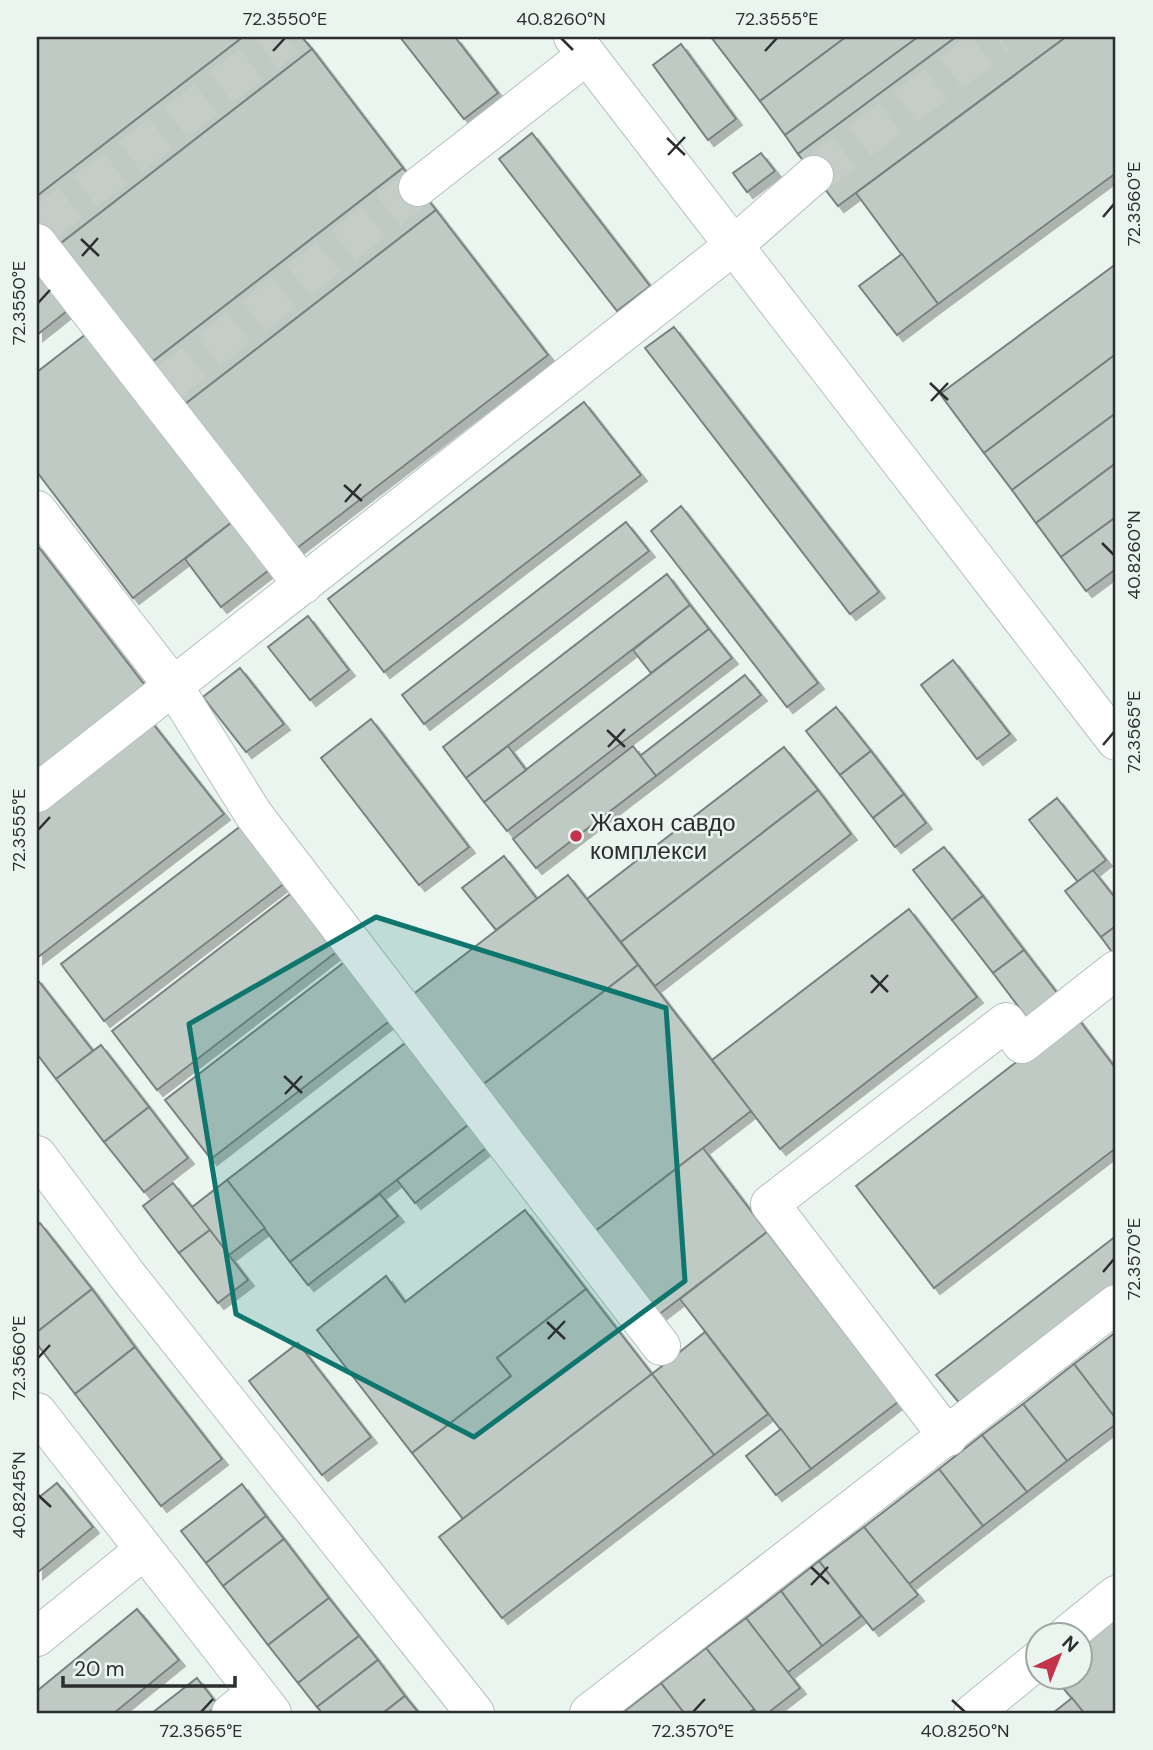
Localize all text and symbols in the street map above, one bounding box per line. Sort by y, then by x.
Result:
text: 72.3550°E [243,7,327,31]
text: 40.8260°N [516,7,606,31]
text: 72.3555°E [736,7,819,31]
text: 72.3560°E [1122,162,1146,246]
text: 72.3550°E [7,261,31,345]
text: 40.8260°N [1122,510,1146,600]
text: 72.3565°E [1122,691,1146,773]
text: 72.3555°E [7,789,31,872]
place label: Жахон савдо комплекси [590,807,736,866]
marker: Жахон савдо комплекси [568,828,584,844]
text: 72.3570°E [1122,1218,1146,1300]
text: 72.3560°E [7,1316,31,1400]
text: 40.8245°N [7,1451,31,1539]
north arrow [1024,1620,1094,1690]
text: N [1057,1630,1084,1658]
scale bar [63,1645,234,1689]
text: 20 m [74,1655,125,1683]
text: 72.3565°E [160,1719,242,1743]
text: 72.3570°E [652,1719,734,1743]
text: 40.8250°N [921,1719,1010,1743]

